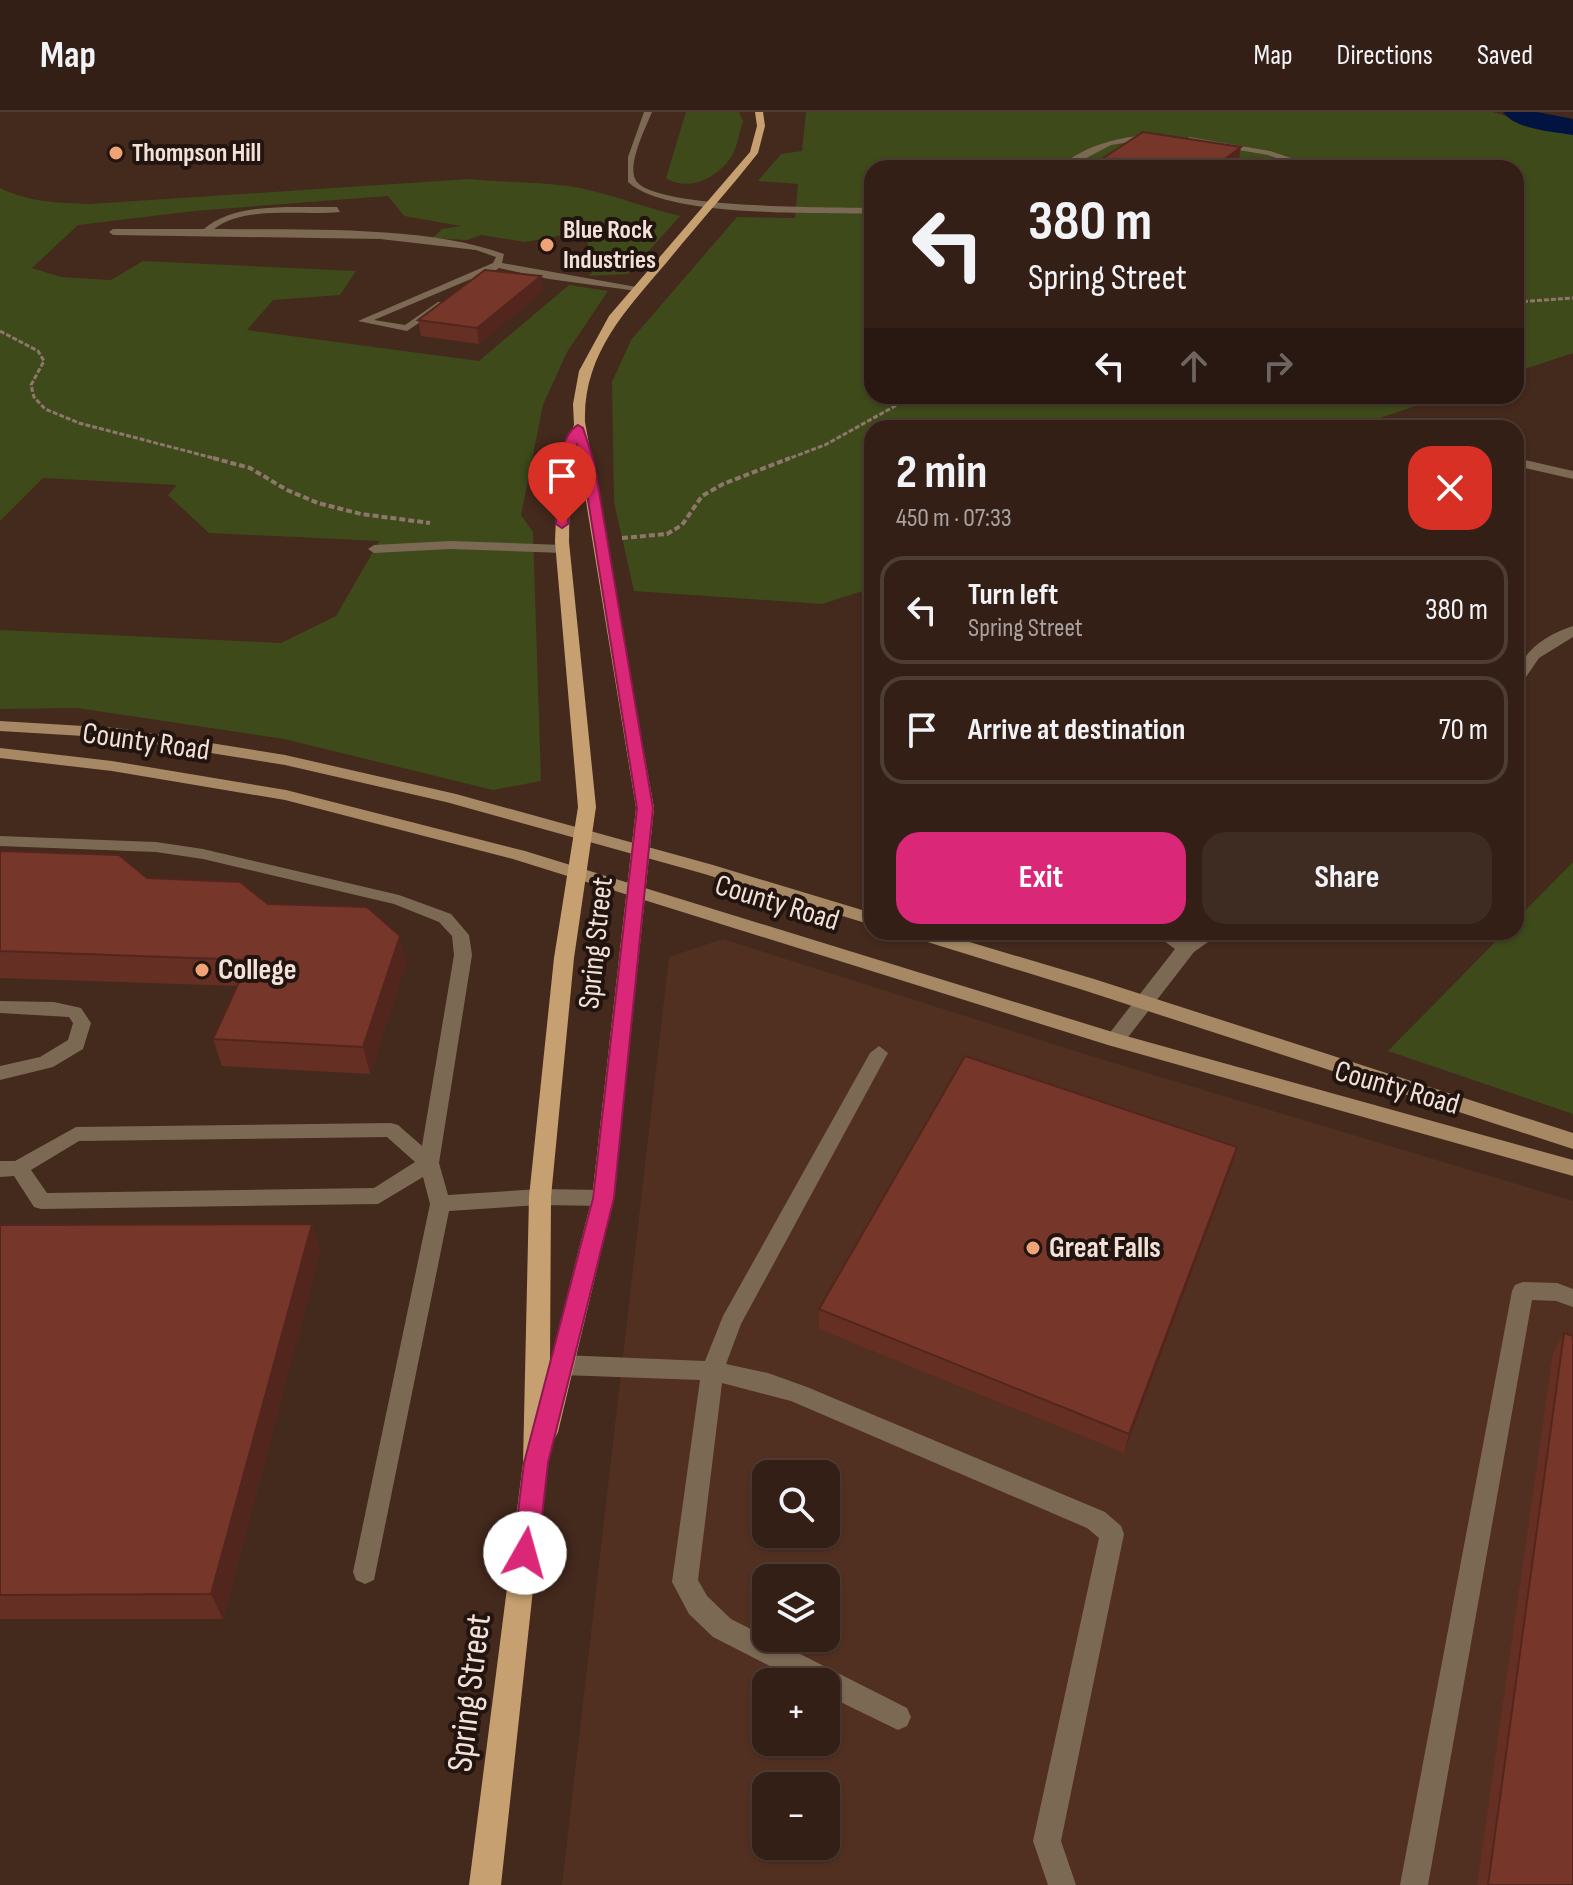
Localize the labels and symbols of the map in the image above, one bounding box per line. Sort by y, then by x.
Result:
place label: Thompson Hill [132,138,261,169]
marker: Thompson Hill [107,144,125,162]
place label: Blue Rock Industries [563,215,656,276]
marker: Blue Rock Industries [538,236,556,254]
pin [528,442,596,524]
street label: County Road [80,715,212,769]
street label: County Road [711,867,843,939]
street label: Spring Street [571,875,621,1011]
place label: College [218,952,297,988]
marker: College [193,961,211,979]
street label: County Road [1331,1053,1463,1123]
place label: Great Falls [1049,1230,1161,1266]
marker: Great Falls [1024,1239,1042,1257]
position arrow [483,1511,567,1595]
street label: Spring Street [439,1612,501,1774]

